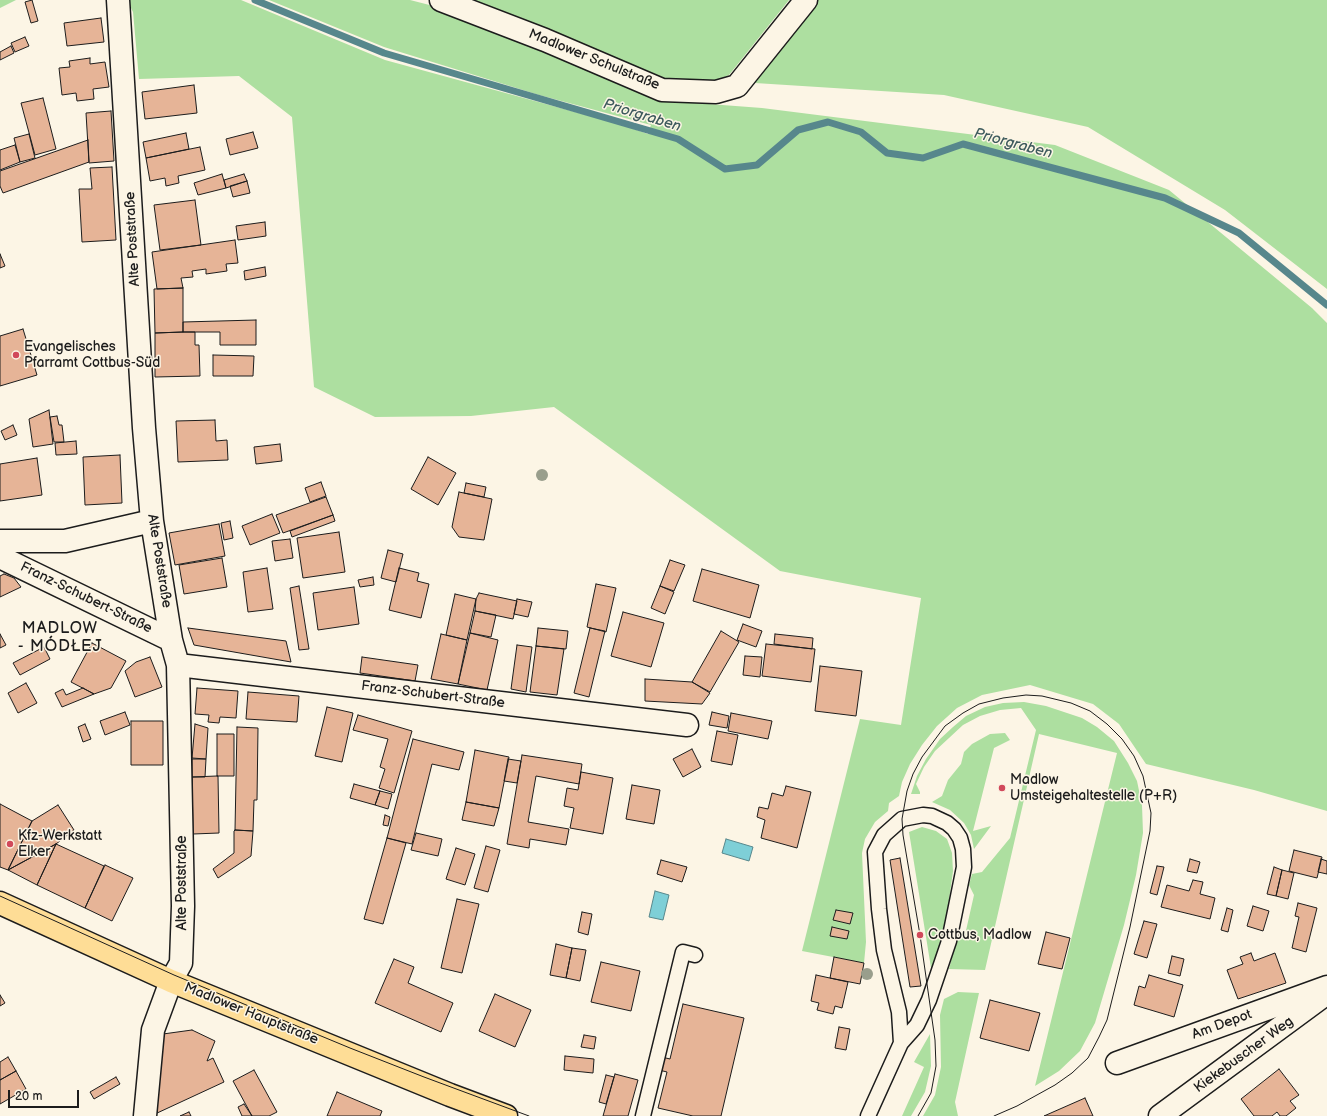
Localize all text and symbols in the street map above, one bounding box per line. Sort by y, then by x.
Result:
street label: Madlower Schulstraße [526,26,662,94]
water label: Priorgraben [601,96,683,136]
water label: Priorgraben [972,125,1054,163]
street label: Alte Poststraße [122,191,144,287]
place label: Evangelisches Pfarramt Cottbus-Süd [24,339,160,372]
marker: Evangelisches Pfarramt Cottbus-Süd [11,350,21,360]
street label: Alte Poststraße [143,513,175,609]
street label: Franz-Schubert-Straße [17,559,155,637]
district label: MADLOW - MÓDŁEJ [18,619,102,657]
street label: Franz-Schubert-Straße [360,678,506,712]
place label: Madlow Umsteigehaltestelle (P+R) [1010,772,1177,804]
marker: Madlow Umsteigehaltestelle (P+R) [997,783,1007,793]
place label: Kfz-Werkstatt Elker [18,828,102,860]
street label: Alte Poststraße [174,836,190,930]
marker: Kfz-Werkstatt Elker [5,839,15,849]
place label: Cottbus, Madlow [928,927,1031,943]
marker: Cottbus, Madlow [915,930,925,940]
street label: Madlower Hauptstraße [181,979,321,1049]
street label: Am Depot [1190,1006,1254,1044]
street label: Kiekebuscher Weg [1191,1013,1297,1097]
scale bar [10,1082,81,1108]
text: 20 m [15,1089,42,1104]

